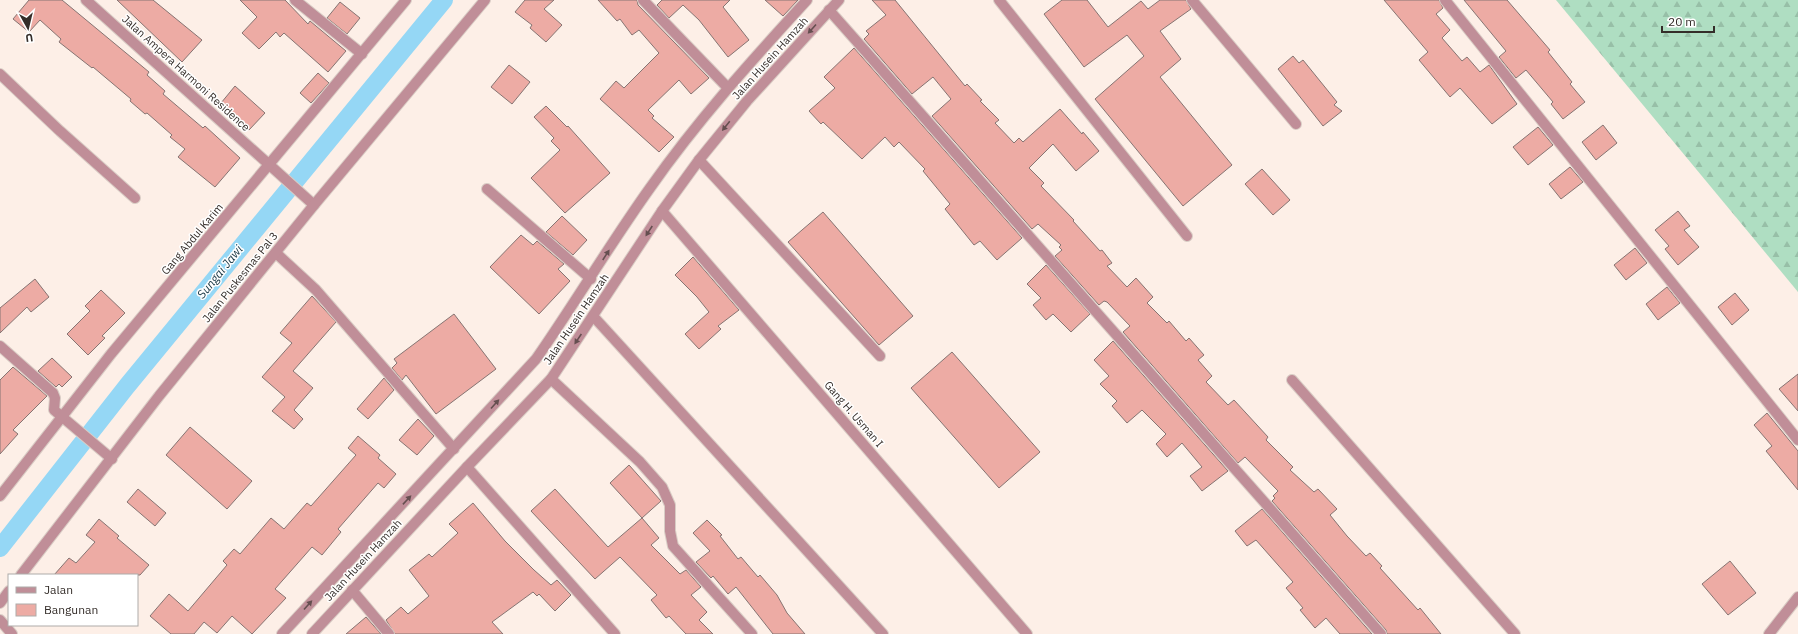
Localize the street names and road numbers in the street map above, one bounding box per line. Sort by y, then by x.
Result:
street label: Jalan Ampera Harmoni Residence [119,12,253,134]
street label: Jalan Husein Hamzah [729,14,811,102]
street label: Gang Abdul Karim [158,200,226,278]
street label: Jalan Puskesmas Pal 3 [199,229,281,325]
street label: Jalan Husein Hamzah [540,271,612,367]
street label: Gang H. Usman I [821,378,887,450]
street label: Jalan Husein Hamzah [321,516,405,604]

